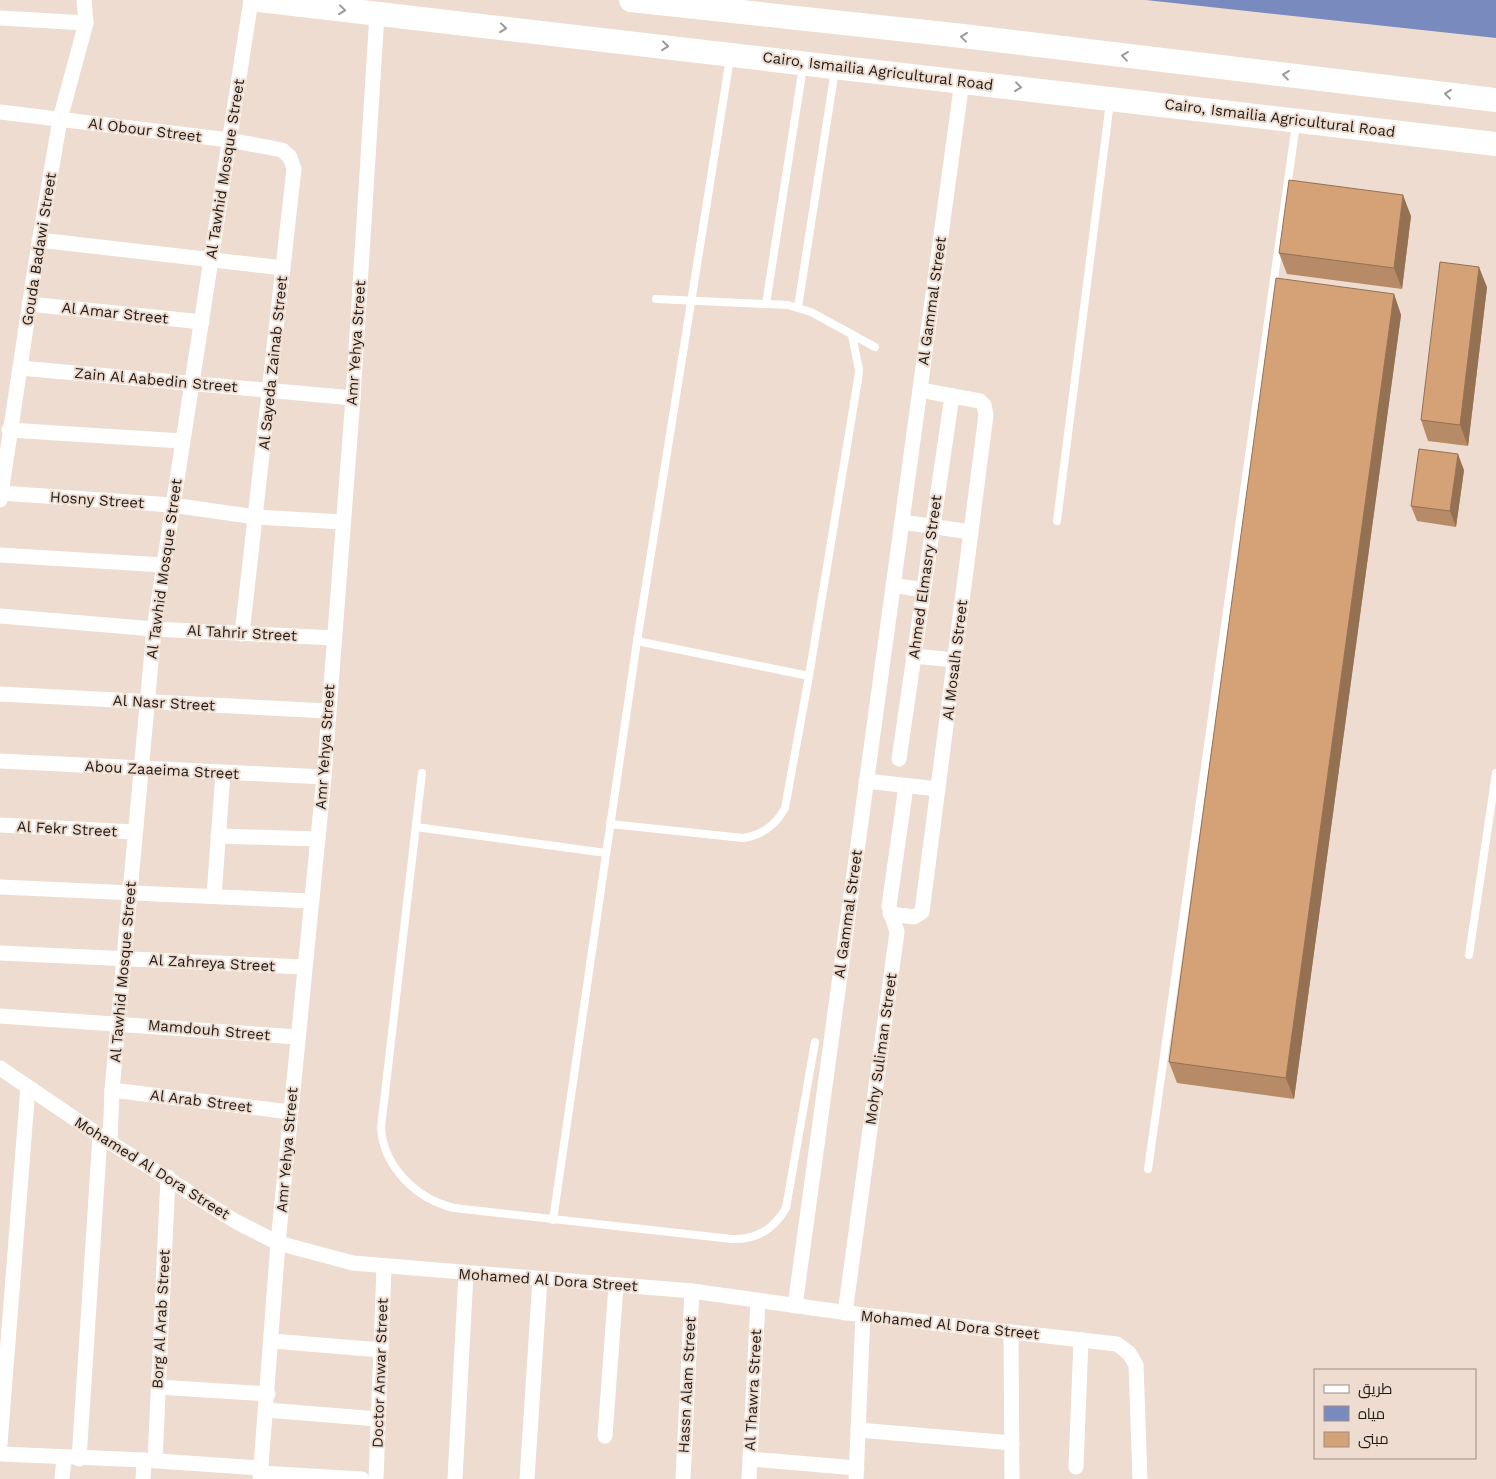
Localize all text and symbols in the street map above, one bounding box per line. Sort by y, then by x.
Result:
one-way arrow [338,4,346,15]
one-way arrow [500,22,508,33]
one-way arrow [959,32,968,42]
one-way arrow [661,40,669,51]
street label: Cairo, Ismailia Agricultural Road [762,48,994,94]
one-way arrow [1121,51,1129,62]
one-way arrow [1282,70,1290,81]
street label: Al Tawhid Mosque Street [202,77,248,260]
one-way arrow [1014,81,1022,92]
one-way arrow [1443,89,1451,100]
street label: Cairo, Ismailia Agricultural Road [1164,95,1396,141]
street label: Al Obour Street [87,114,203,146]
street label: Gouda Badawi Street [18,171,60,327]
street label: Al Gammal Street [914,235,950,367]
street label: Al Sayeda Zainab Street [255,274,291,451]
street label: Amr Yehya Street [343,279,369,406]
street label: Al Amar Street [61,298,170,328]
street label: Zain Al Aabedin Street [74,364,239,396]
street label: Al Tawhid Mosque Street [142,477,186,660]
street label: Hosny Street [49,488,145,512]
street label: Ahmed Elmasry Street [905,493,946,660]
street label: Al Mosalh Street [939,598,971,721]
street label: Al Tahrir Street [187,621,298,645]
street label: Amr Yehya Street [312,683,338,810]
street label: Al Nasr Street [112,691,216,715]
street label: Abou Zaaeima Street [84,757,240,783]
street label: Al Fekr Street [16,817,118,841]
street label: Al Gammal Street [830,848,866,980]
street label: Al Tawhid Mosque Street [106,880,140,1063]
street label: Al Zahreya Street [148,951,276,975]
street label: Mohy Suliman Street [861,971,901,1126]
street label: Mamdouh Street [147,1016,272,1044]
street label: Al Arab Street [149,1086,254,1116]
street label: Amr Yehya Street [273,1086,302,1213]
street label: Mohamed Al Dora Street [71,1113,234,1224]
street label: Borg Al Arab Street [148,1248,174,1389]
street label: Mohamed Al Dora Street [458,1265,639,1295]
street label: Doctor Anwar Street [368,1297,392,1448]
street label: Mohamed Al Dora Street [860,1307,1041,1343]
street label: Hassn Alam Street [674,1316,700,1454]
street label: Al Thawra Street [741,1328,765,1451]
legend [1314,1369,1476,1459]
text: طريق [1358,1380,1392,1399]
text: مياه [1358,1405,1385,1423]
text: مبنى [1358,1430,1389,1449]

